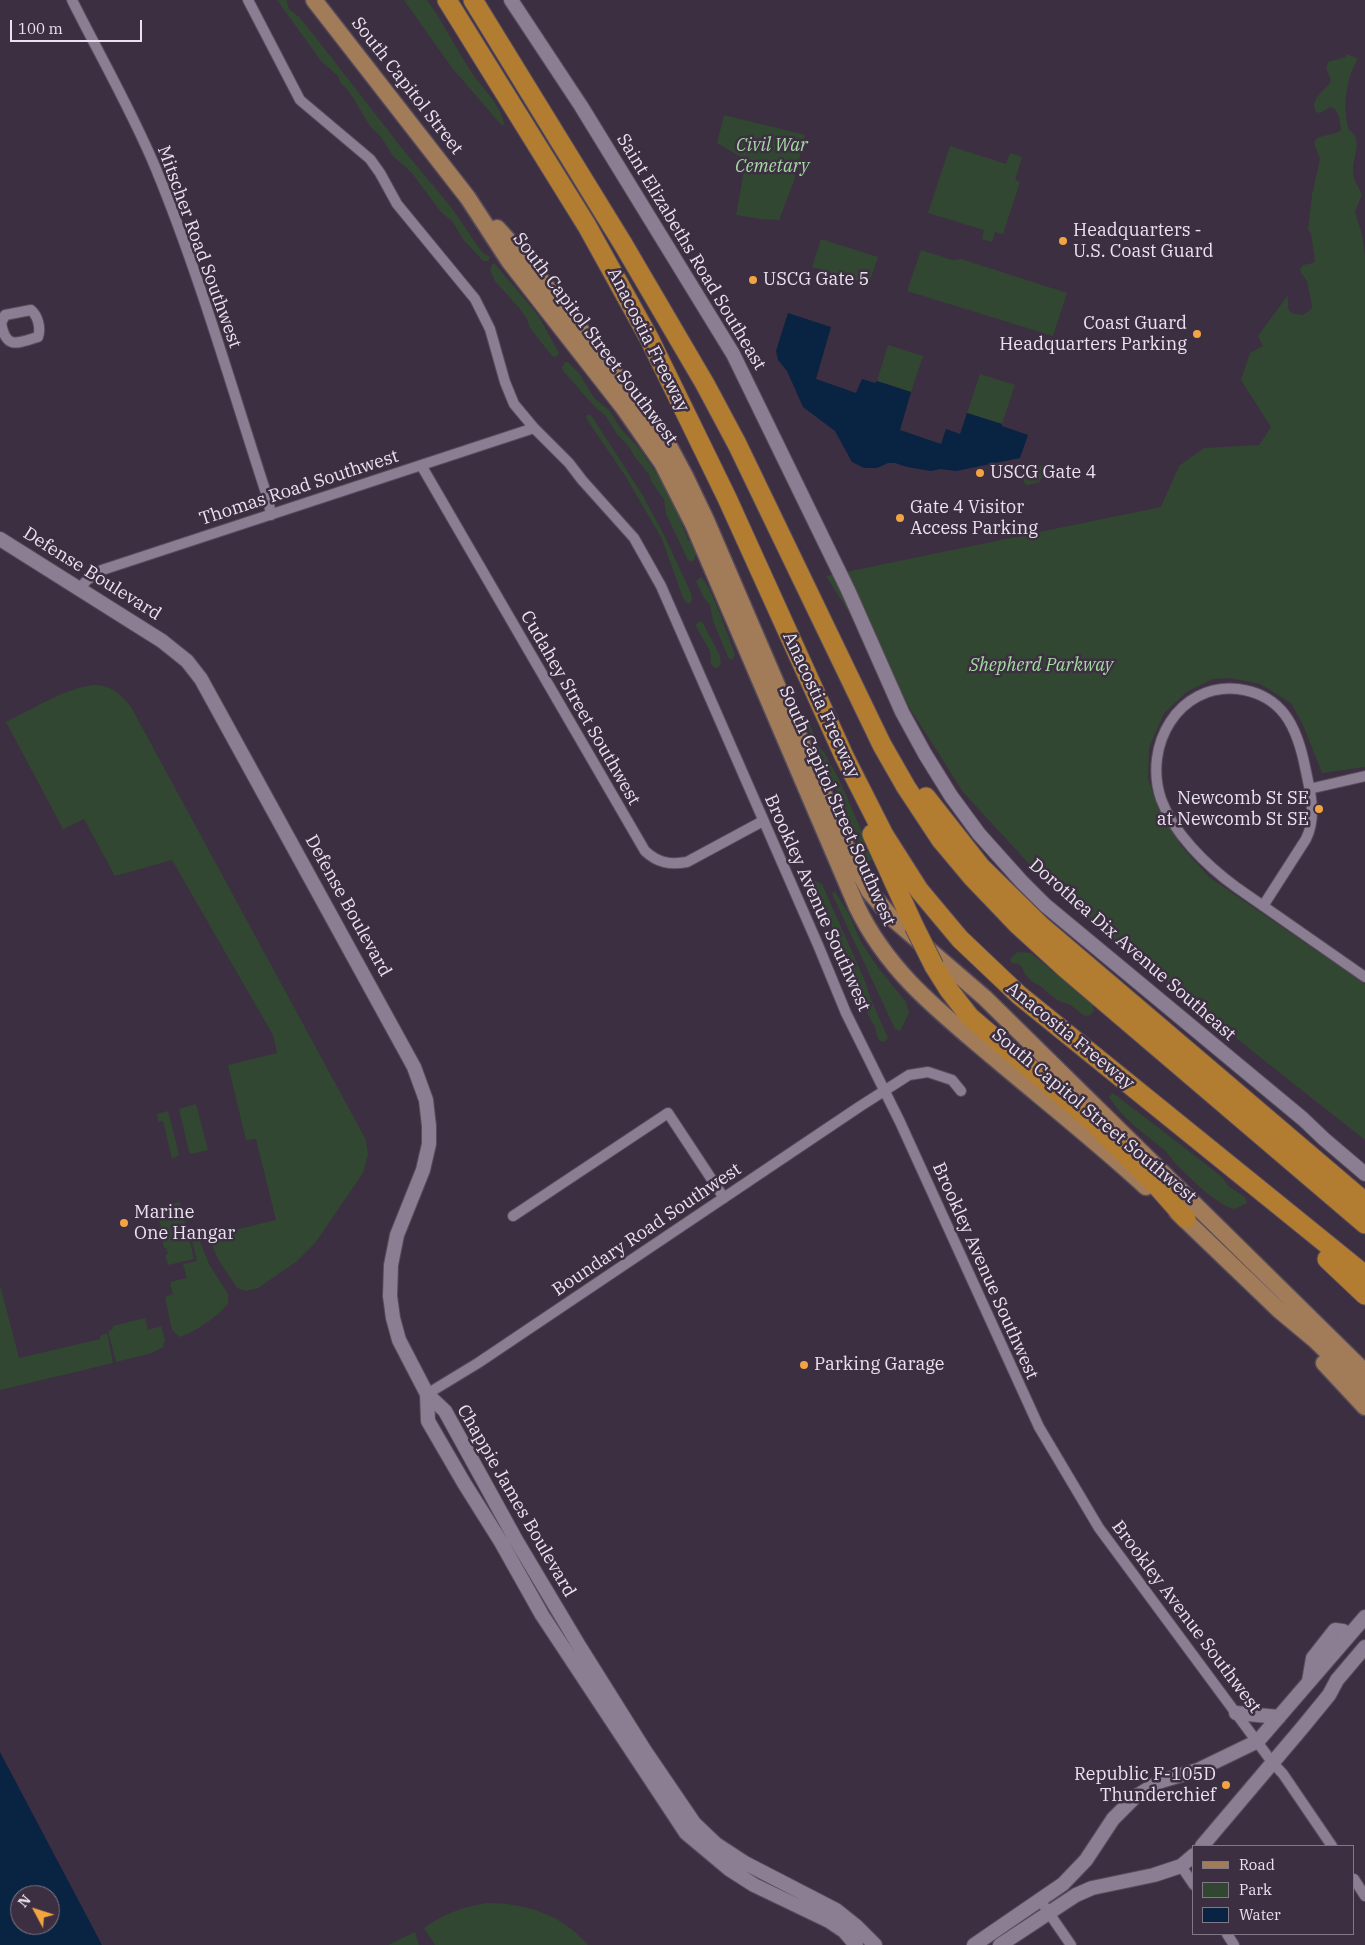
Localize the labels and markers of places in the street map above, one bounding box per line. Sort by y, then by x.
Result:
place label: Headquarters - U.S. Coast Guard [1073,220,1213,262]
marker: Headquarters - U.S. Coast Guard [1057,235,1069,247]
place label: USCG Gate 5 [763,269,869,291]
marker: USCG Gate 5 [747,274,759,286]
place label: Coast Guard Headquarters Parking [999,313,1187,356]
marker: Coast Guard Headquarters Parking [1191,328,1203,340]
place label: USCG Gate 4 [990,462,1096,484]
marker: USCG Gate 4 [974,467,986,479]
place label: Gate 4 Visitor Access Parking [910,497,1038,540]
marker: Gate 4 Visitor Access Parking [894,512,906,524]
place label: Newcomb St SE at Newcomb St SE [1157,788,1309,831]
marker: Newcomb St SE at Newcomb St SE [1313,803,1325,815]
place label: Marine One Hangar [134,1202,235,1244]
marker: Marine One Hangar [118,1217,130,1229]
place label: Parking Garage [814,1354,944,1376]
marker: Parking Garage [798,1359,810,1371]
place label: Republic F-105D Thunderchief [1074,1764,1216,1806]
marker: Republic F-105D Thunderchief [1220,1779,1232,1791]

